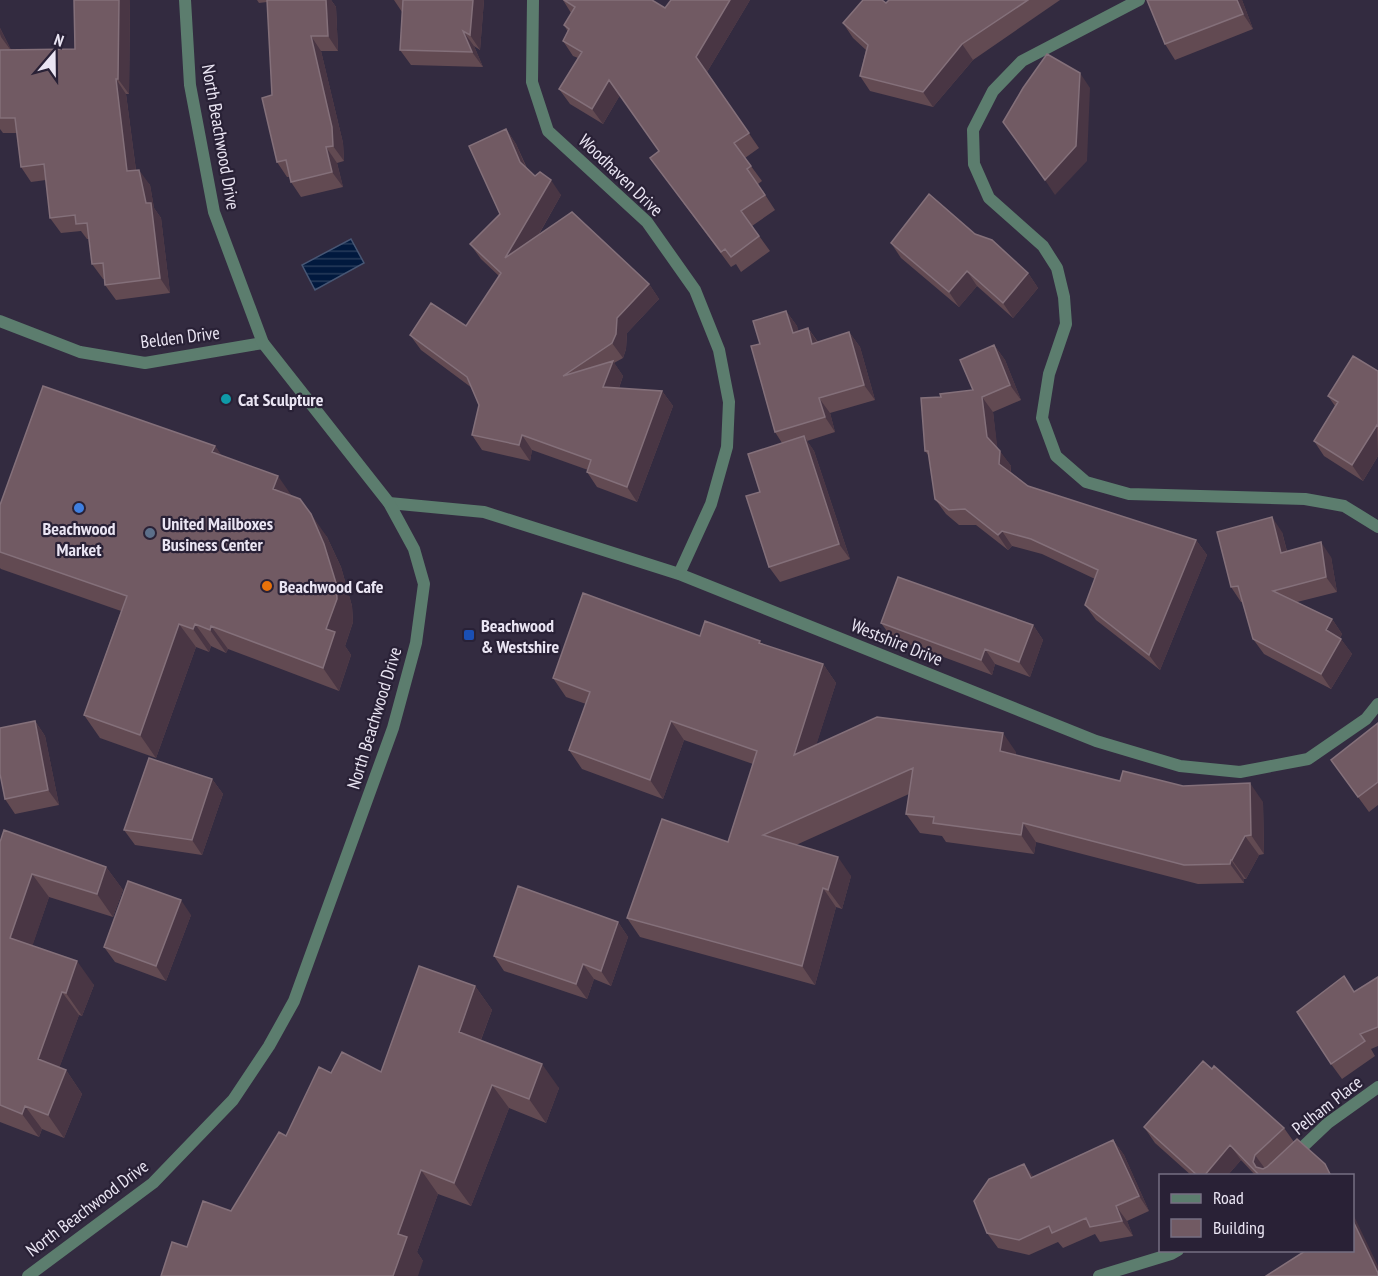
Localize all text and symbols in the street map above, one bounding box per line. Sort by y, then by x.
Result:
north arrow [24,24,84,84]
text: N [52,29,67,51]
street label: North Beachwood Drive [197,62,245,212]
street label: Woodhaven Drive [574,129,668,221]
street label: Belden Drive [139,321,221,353]
place label: Cat Sculpture [238,388,324,411]
marker: Cat Sculpture [219,392,233,406]
marker: Beachwood Market [72,501,86,515]
place label: United Mailboxes Business Center [162,512,273,556]
place label: Beachwood Market [43,517,115,561]
marker: United Mailboxes Business Center [143,526,157,540]
place label: Beachwood Cafe [279,575,384,598]
marker: Beachwood Cafe [260,579,274,593]
street label: Westshire Drive [848,613,946,671]
place label: Beachwood & Westshire [481,614,559,658]
marker: Beachwood & Westshire [462,628,476,642]
street label: North Beachwood Drive [341,644,407,792]
street label: Pelham Place [1287,1070,1367,1140]
street label: North Beachwood Drive [21,1154,153,1262]
legend [1159,1174,1354,1252]
text: Road [1213,1186,1244,1209]
text: Building [1213,1216,1265,1239]

